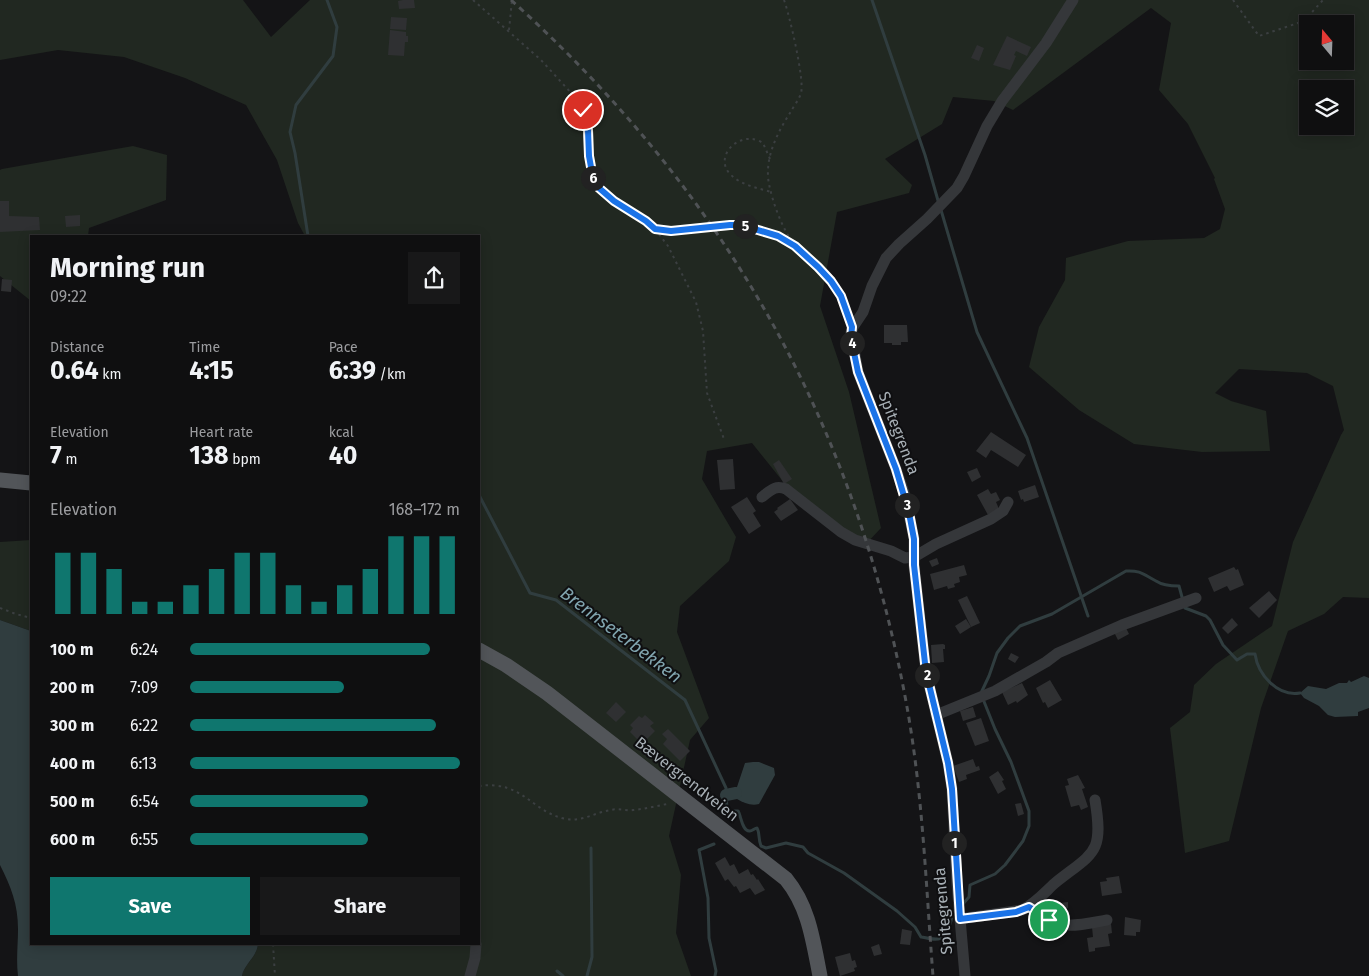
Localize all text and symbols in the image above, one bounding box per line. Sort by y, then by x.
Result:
north arrow [1299,15,1354,70]
map controls [1299,15,1354,135]
button: layers [1299,80,1354,135]
pin [562,89,604,131]
icon: check [569,96,597,124]
pin: 6 [580,166,606,190]
text: 6 [590,170,597,187]
pin: 5 [732,214,758,238]
text: 5 [742,218,749,235]
text: Morning run [50,251,205,284]
button: share [408,252,460,304]
text: 09:22 [50,287,87,306]
pin: 4 [840,330,864,356]
text: 4 [849,335,856,352]
text: Distance [50,339,104,356]
text: Time [189,339,220,356]
text: Pace [329,339,358,356]
text: 0.64 [50,356,99,386]
text: 4:15 [189,356,234,386]
text: 6:39 [329,356,376,386]
text: km [99,366,122,383]
text: /km [376,366,406,383]
street label: Spitegrenda [874,389,924,477]
text: Elevation [50,424,109,441]
text: Heart rate [189,424,253,441]
text: kcal [329,424,354,441]
text: 7 [50,441,62,471]
text: 138 [189,441,228,471]
text: 40 [329,441,357,471]
text: m [62,451,77,468]
text: bpm [228,451,261,468]
pin: 3 [894,492,920,518]
text: 3 [904,497,911,514]
text: Elevation [50,500,117,519]
text: 168–172 m [389,500,460,519]
water label: Brennseterbekken [556,582,686,688]
text: 100 m [50,640,93,659]
text: 6:24 [130,640,158,659]
pin: 2 [914,662,940,688]
text: 2 [924,667,931,684]
text: 200 m [50,678,94,697]
text: 7:09 [130,678,158,697]
text: 300 m [50,716,94,735]
text: 6:22 [130,716,158,735]
street label: Bævergrendveien [631,733,743,825]
text: 400 m [50,754,95,773]
text: 6:13 [130,754,157,773]
text: 500 m [50,792,95,811]
text: 6:54 [130,792,159,811]
text: 600 m [50,830,95,849]
text: 6:55 [130,830,158,849]
pin: 1 [942,830,966,856]
text: 1 [951,835,958,852]
street label: Spitegrenda [930,867,956,955]
button: Save [50,877,250,935]
button: Share [260,877,460,935]
pin [1028,899,1070,941]
icon: arrive [1035,906,1063,934]

